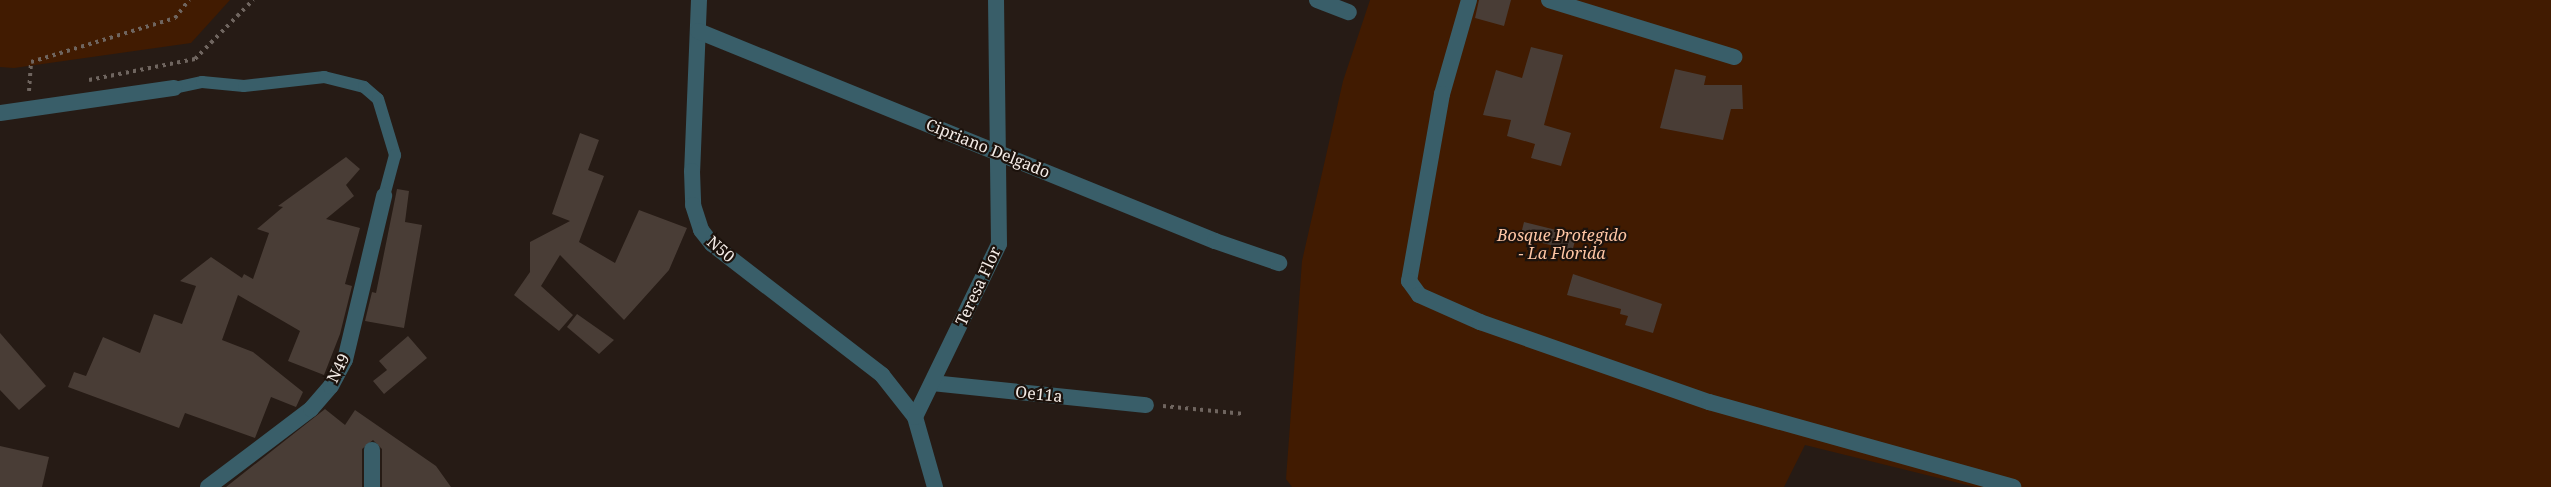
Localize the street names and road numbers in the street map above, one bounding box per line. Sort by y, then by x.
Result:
street label: Cipriano Delgado [923,114,1053,182]
street label: N50 [703,232,739,266]
street label: Teresa Flor [951,243,1005,329]
street label: N49 [323,350,353,386]
street label: Oe11a [1014,382,1064,406]

